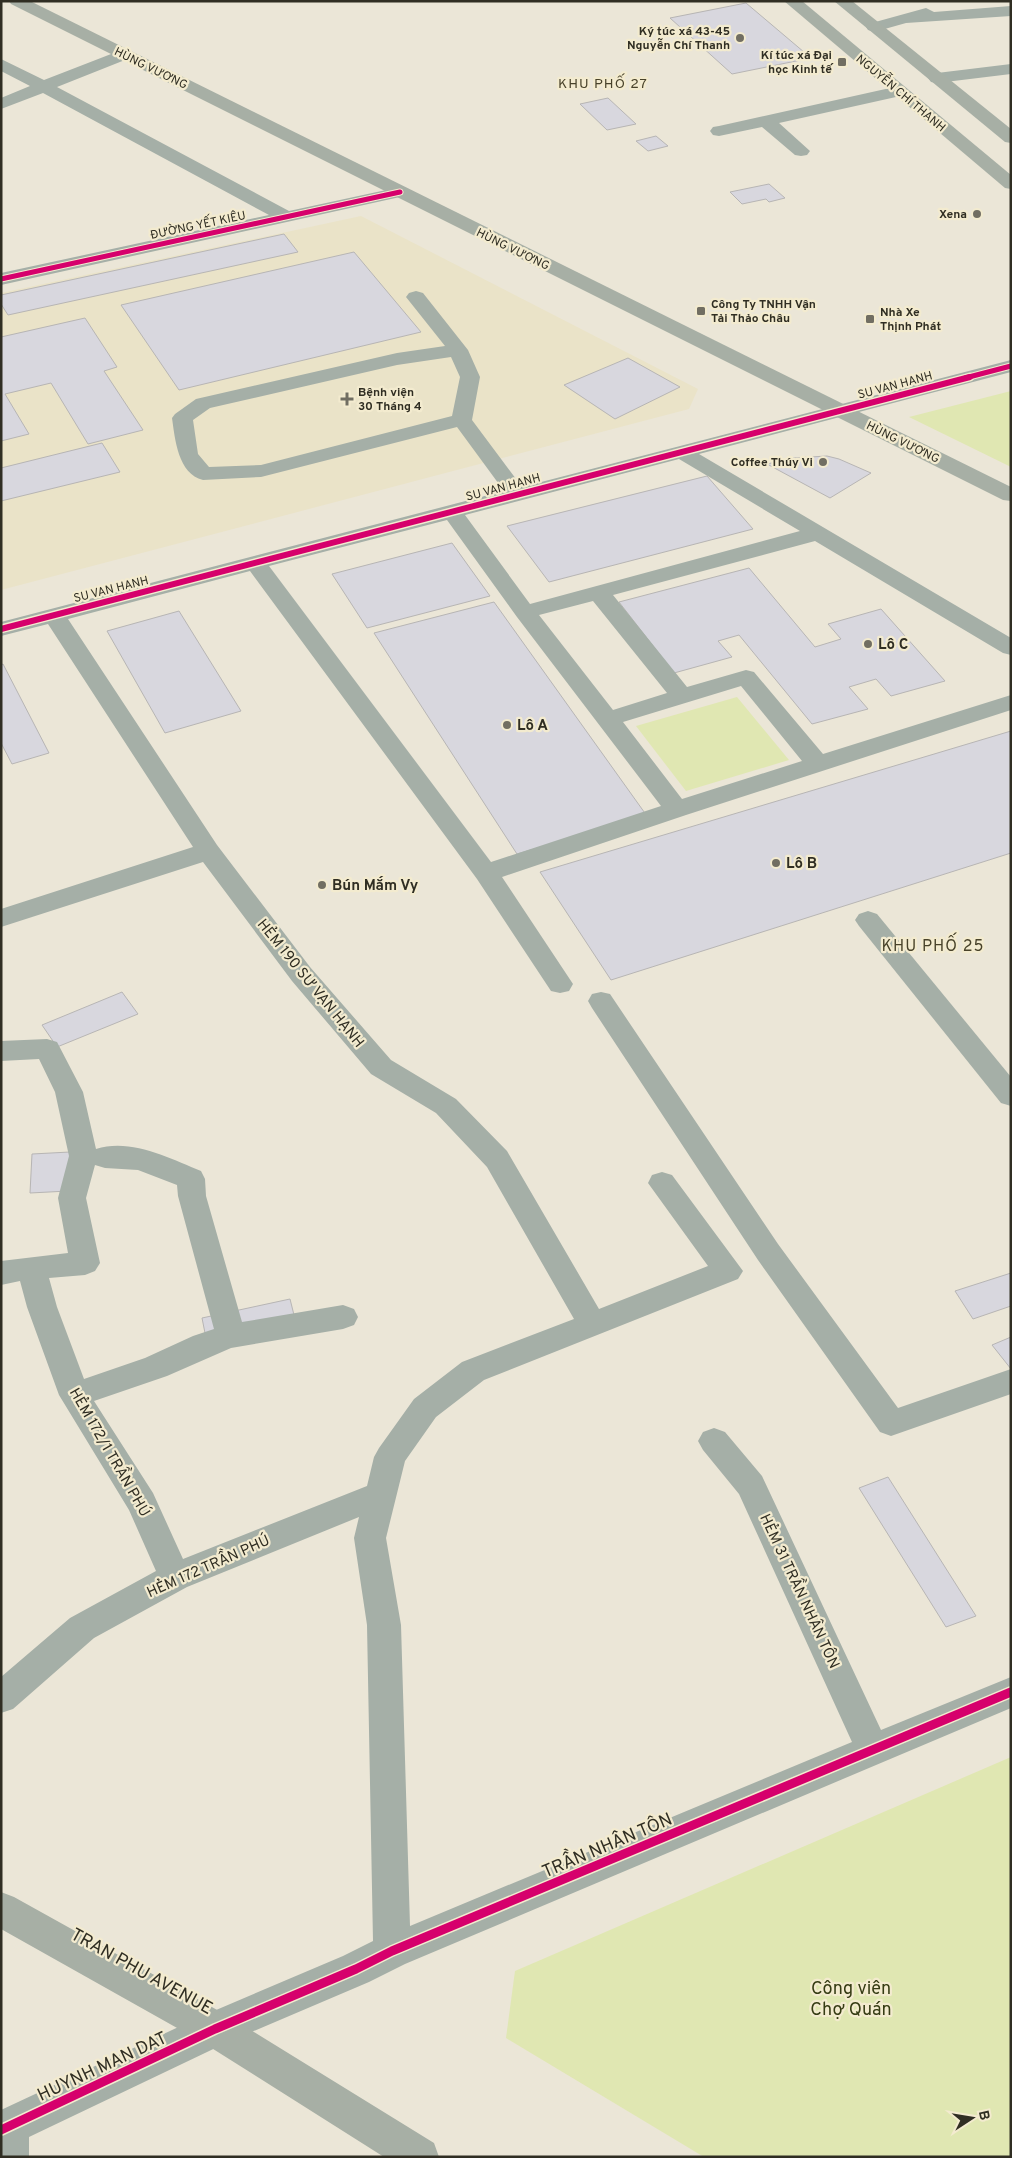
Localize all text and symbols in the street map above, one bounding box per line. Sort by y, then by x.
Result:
place label: Ký túc xá 43-45 Nguyễn Chí Thanh [627,24,730,54]
marker: Ký túc xá 43-45 Nguyễn Chí Thanh [734,32,746,44]
street label: HÙNG VƯƠNG [111,44,190,94]
place label: Kí túc xá Đại học Kinh tế [761,48,834,78]
street label: NGUYỄN CHÍ THANH [852,50,950,136]
marker: Kí túc xá Đại học Kinh tế [836,56,848,68]
district label: KHU PHỐ 27 [558,73,648,93]
street label: ĐƯỜNG YẾT KIÊU [149,207,248,244]
place label: Xena [939,207,967,223]
marker: Xena [971,208,983,220]
street label: HÙNG VƯƠNG [473,225,552,275]
place label: Công Ty TNHH Vận Tải Thảo Châu [711,297,816,327]
marker: Công Ty TNHH Vận Tải Thảo Châu [695,305,707,317]
place label: Nhà Xe Thịnh Phát [880,305,941,335]
marker: Nhà Xe Thịnh Phát [864,313,876,325]
street label: SU VAN HANH [856,368,934,404]
place label: Bệnh viện 30 Tháng 4 [358,385,422,415]
marker: Bệnh viện 30 Tháng 4 [340,392,354,406]
street label: HÙNG VƯƠNG [863,418,942,468]
place label: Coffee Thúy Vi [731,455,813,471]
marker: Coffee Thúy Vi [817,456,829,468]
street label: SU VAN HANH [464,470,542,506]
street label: SU VAN HANH [72,573,150,607]
place label: Lô C [878,636,908,655]
marker: Lô C [862,638,874,650]
place label: Lô A [517,717,548,736]
marker: Lô A [501,719,513,731]
place label: Lô B [786,855,817,874]
marker: Lô B [770,857,782,869]
place label: Bún Mắm Vy [332,876,419,896]
marker: Bún Mắm Vy [316,879,328,891]
street label: HẺM 190 SƯ VẠN HẠNH [252,915,368,1052]
district label: KHU PHỐ 25 [882,932,984,957]
street label: HẺM 172/1 TRẦN PHÚ [64,1383,156,1521]
street label: HẺM 31 TRẦN NHÂN TÔN [754,1510,846,1672]
street label: HẺM 172 TRẦN PHÚ [143,1529,273,1603]
street label: TRẦN NHÂN TÔN [537,1804,676,1884]
street label: TRAN PHU AVENUE [66,1924,216,2021]
park label: Công viên Chợ Quán [810,1978,892,2022]
street label: HUYNH MAN DAT [34,2027,171,2108]
north arrow [947,2093,997,2143]
text: B [974,2109,993,2122]

